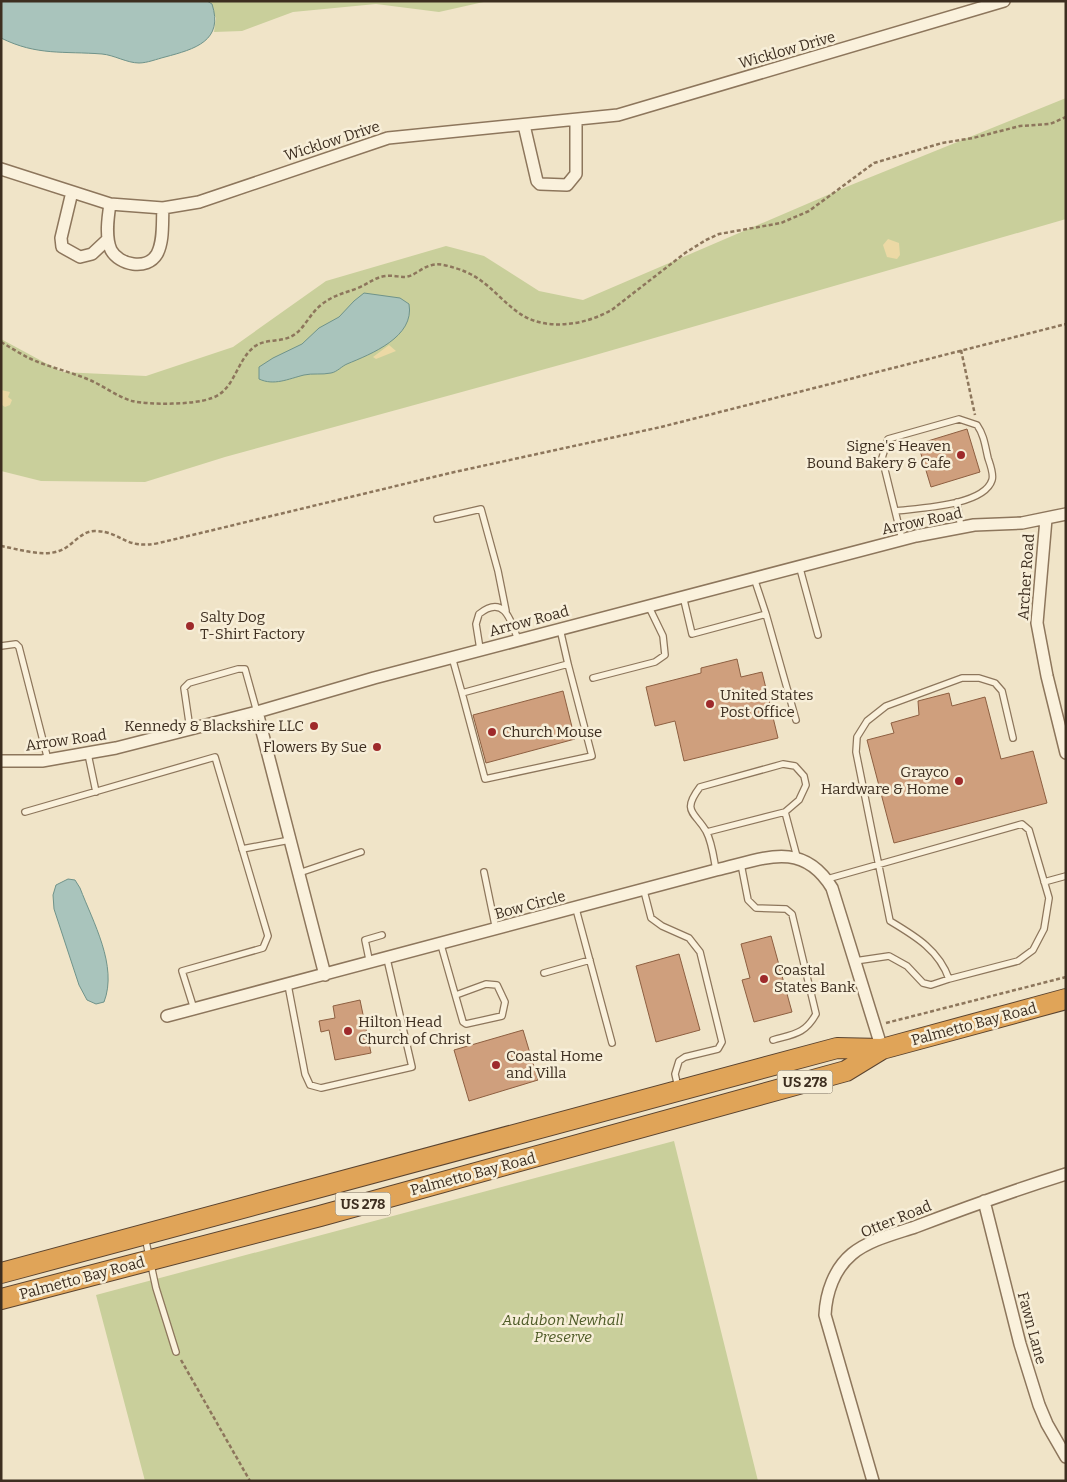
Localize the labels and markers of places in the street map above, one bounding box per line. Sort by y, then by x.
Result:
place label: Signe's Heaven Bound Bakery & Cafe [807,437,951,472]
marker: Signe's Heaven Bound Bakery & Cafe [955,449,967,461]
place label: Salty Dog T-Shirt Factory [200,608,305,643]
marker: Salty Dog T-Shirt Factory [184,620,196,632]
place label: United States Post Office [720,686,813,721]
marker: United States Post Office [704,698,716,710]
place label: Kennedy & Blackshire LLC [124,717,304,735]
marker: Kennedy & Blackshire LLC [308,720,320,732]
place label: Church Mouse [502,723,602,741]
marker: Church Mouse [486,726,498,738]
place label: Flowers By Sue [263,738,367,756]
marker: Flowers By Sue [371,741,383,753]
place label: Grayco Hardware & Home [821,763,949,798]
marker: Grayco Hardware & Home [953,775,965,787]
place label: Coastal States Bank [774,961,856,996]
marker: Coastal States Bank [758,973,770,985]
place label: Hilton Head Church of Christ [358,1013,471,1048]
marker: Hilton Head Church of Christ [342,1025,354,1037]
place label: Coastal Home and Villa [506,1047,603,1082]
marker: Coastal Home and Villa [490,1059,502,1071]

